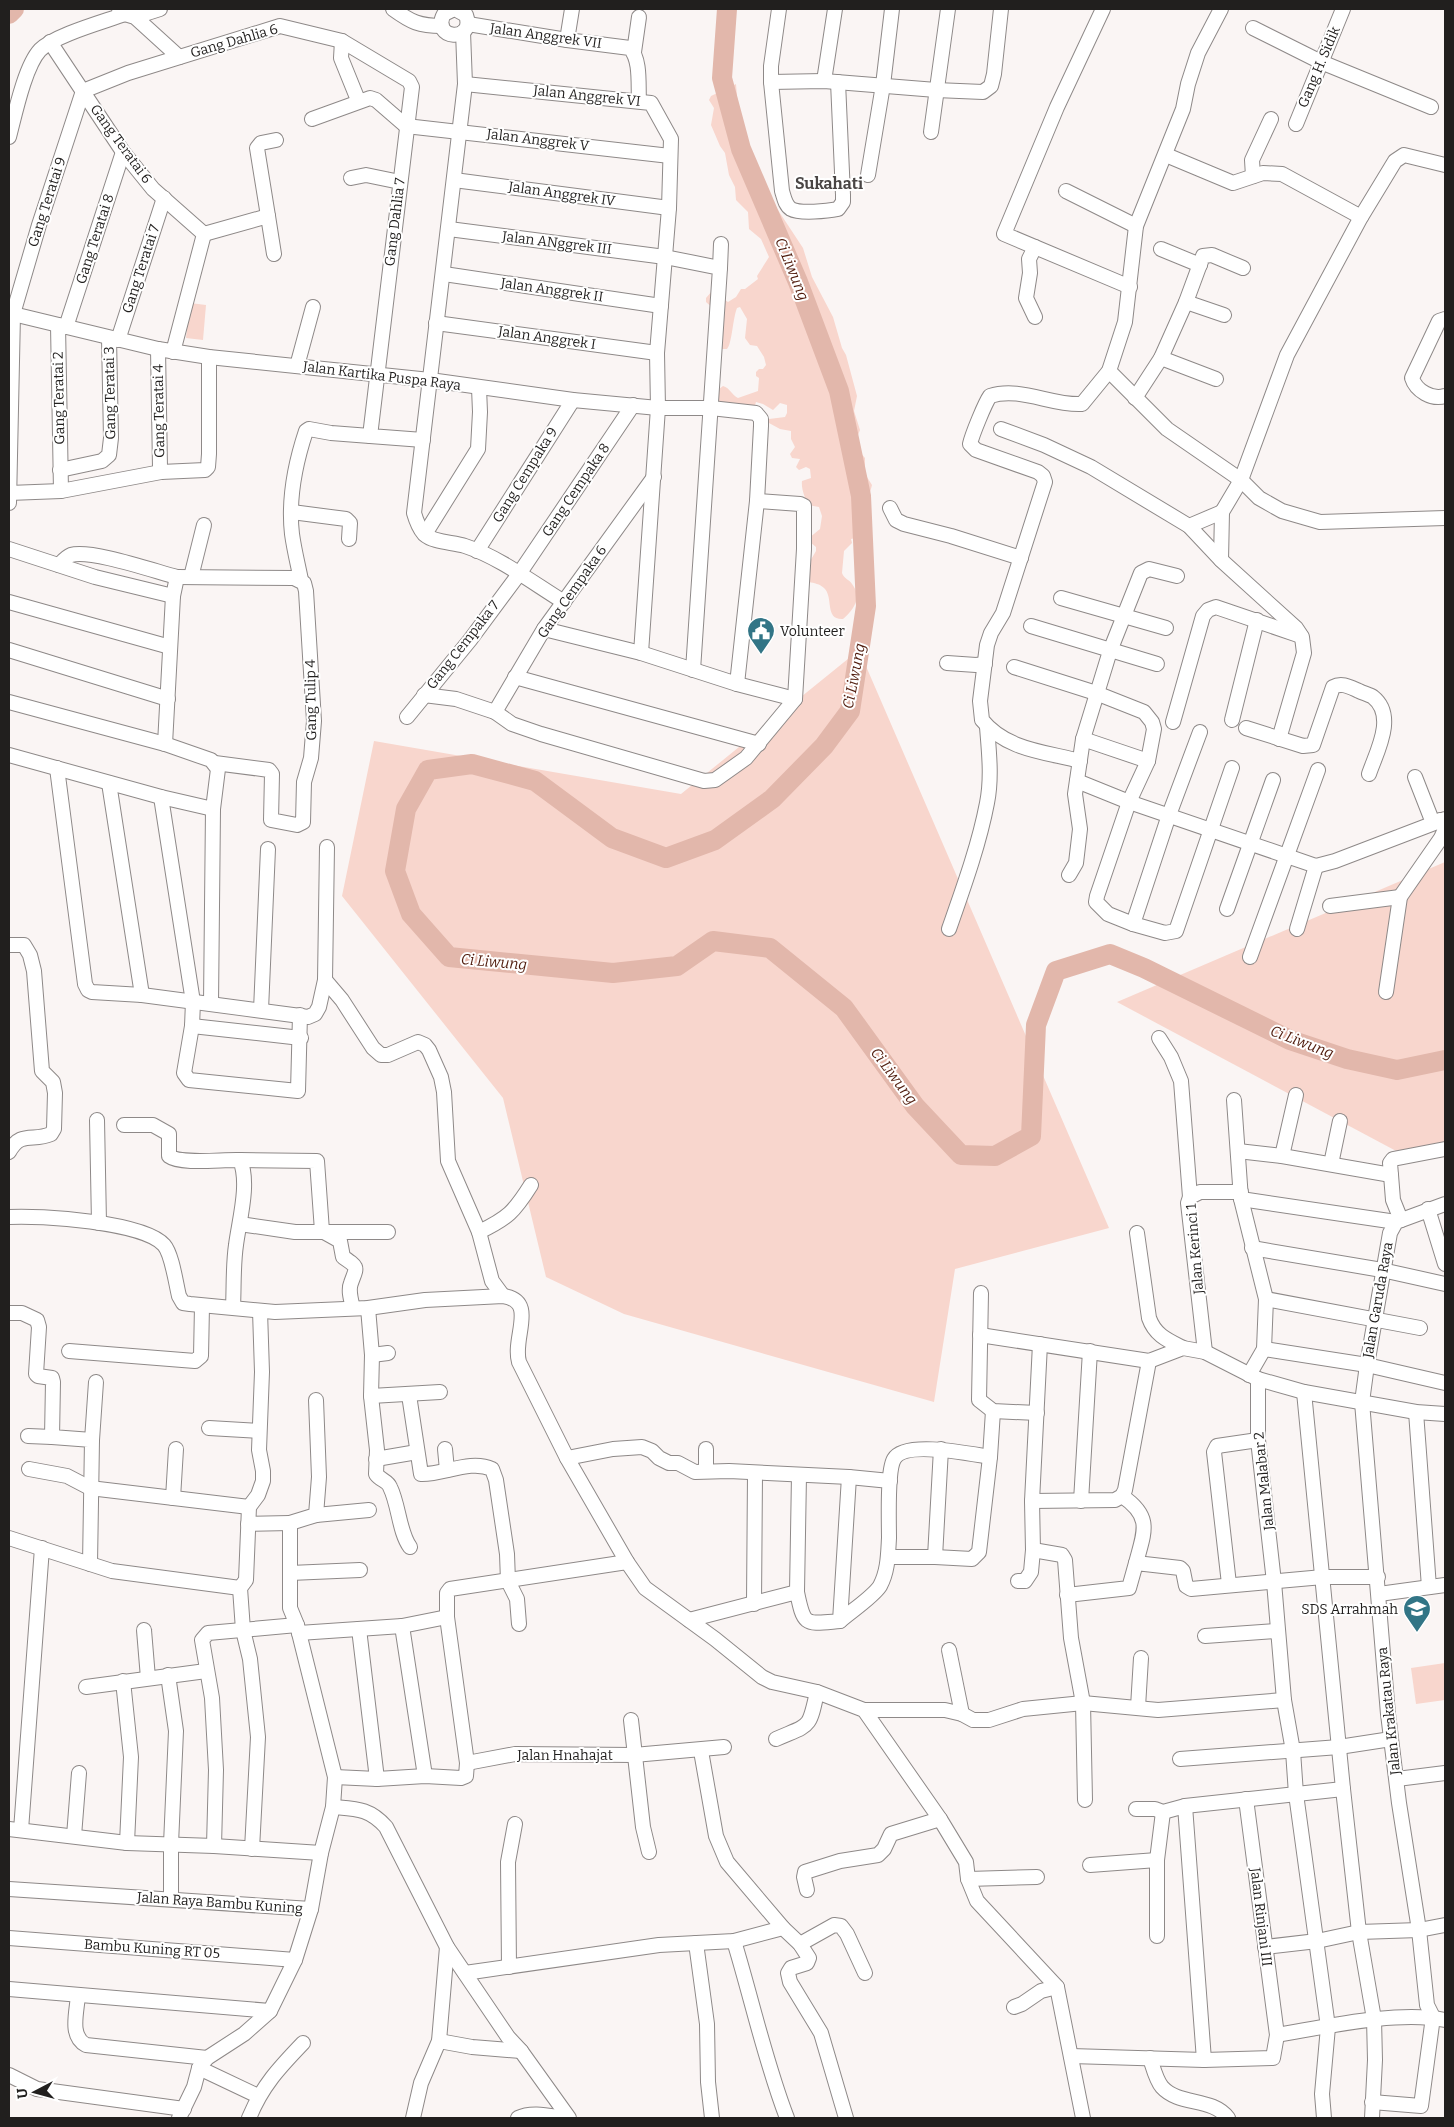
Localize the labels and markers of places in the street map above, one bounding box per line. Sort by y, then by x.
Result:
public building icon: Volunteer [746,616,776,655]
place label: Volunteer [780,623,845,640]
school or university icon: SDS Arrahmah [1402,1594,1432,1633]
place label: SDS Arrahmah [1301,1601,1398,1618]

